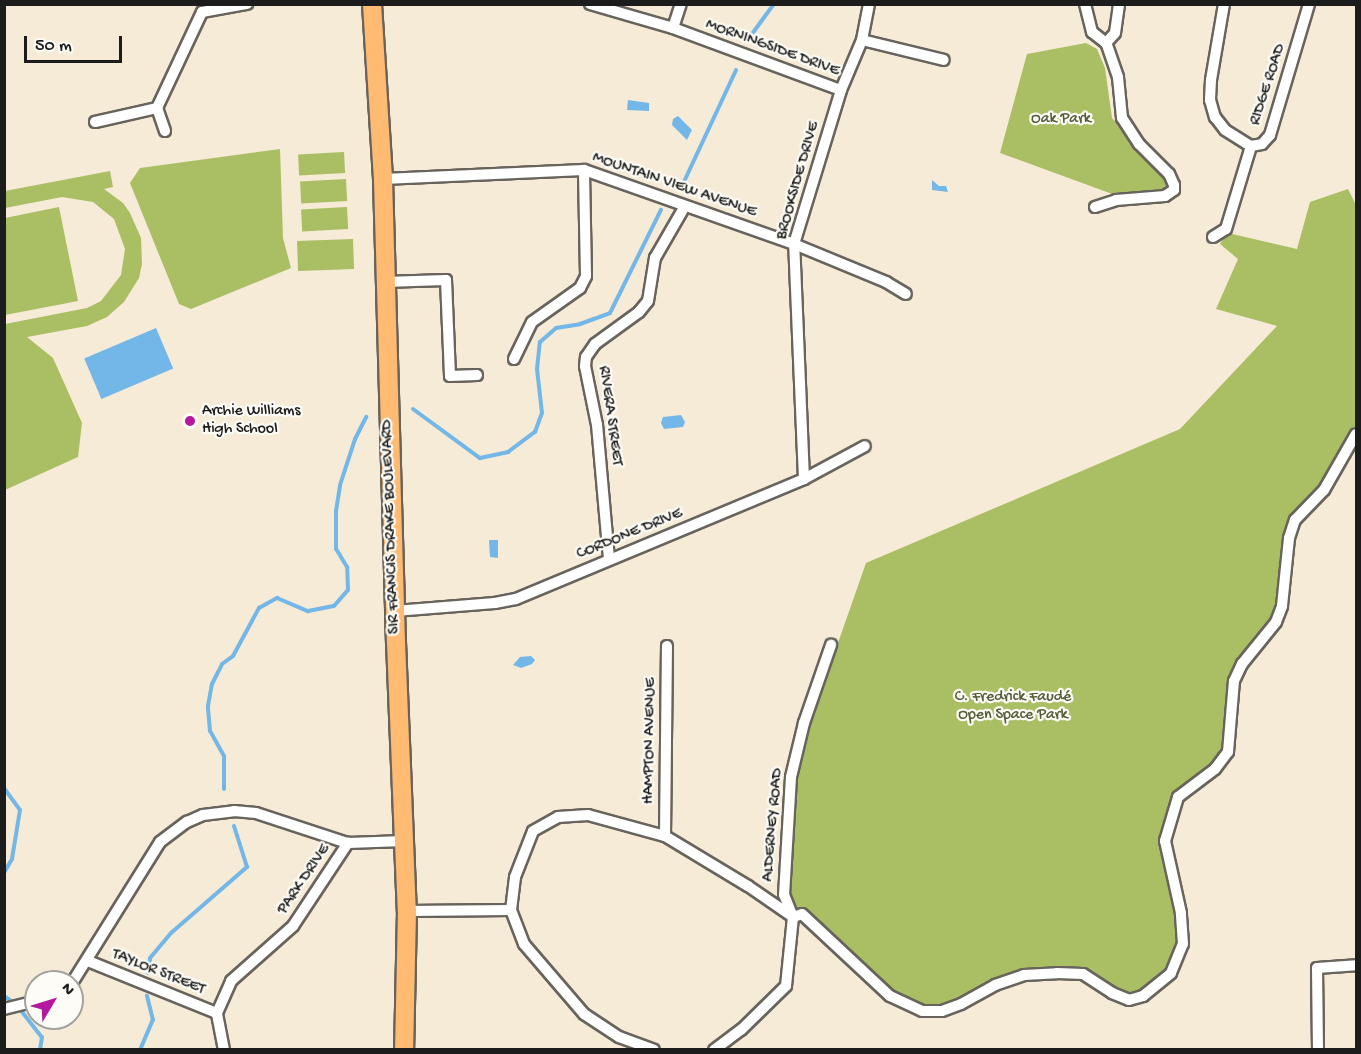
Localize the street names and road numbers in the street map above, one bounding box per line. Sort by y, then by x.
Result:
street label: MORNINGSIDE DRIVE [703,16,841,82]
street label: RIDGE ROAD [1247,42,1291,128]
street label: BROOKSIDE DRIVE [773,120,825,242]
street label: MOUNTAIN VIEW AVENUE [589,149,759,223]
street label: RIVERA STREET [592,365,626,467]
street label: SIR FRANCIS DRAKE BOULEVARD [379,419,405,635]
street label: CORDONE DRIVE [574,505,686,565]
street label: HAMPTON AVENUE [640,678,662,804]
street label: ALDERNEY ROAD [759,768,789,882]
street label: PARK DRIVE [274,841,336,919]
street label: TAYLOR STREET [109,946,207,1000]

